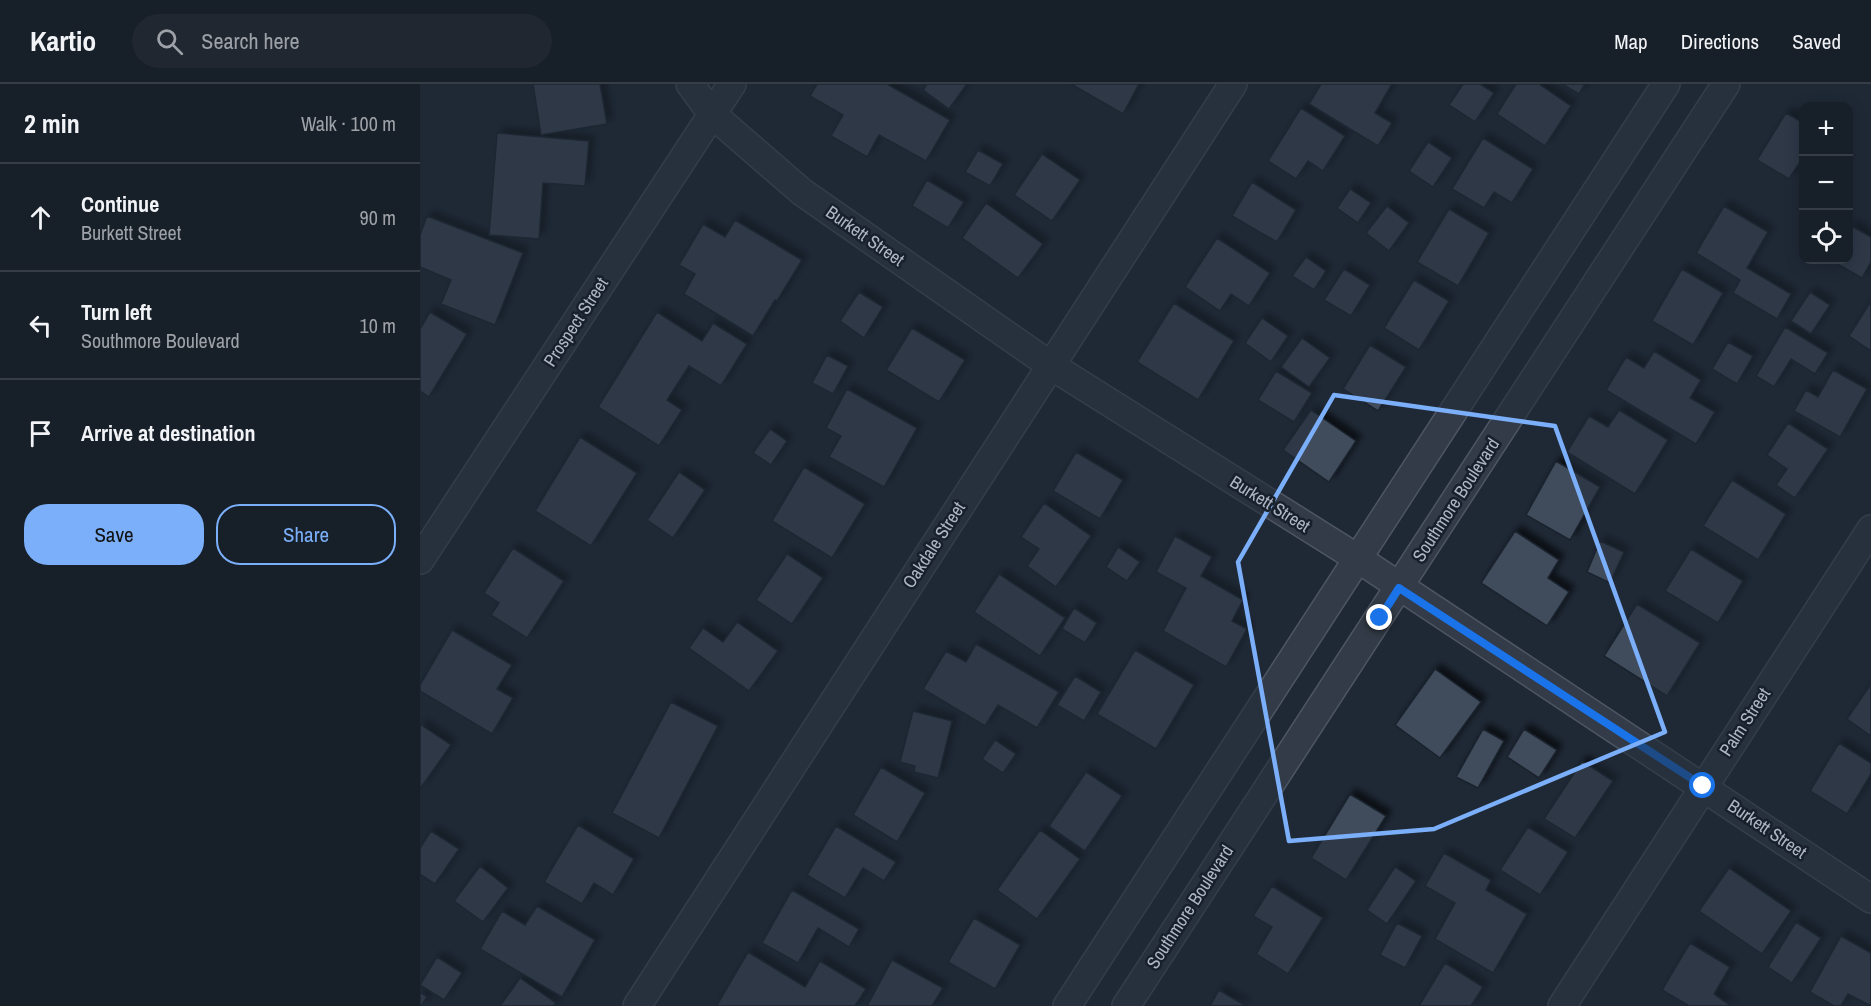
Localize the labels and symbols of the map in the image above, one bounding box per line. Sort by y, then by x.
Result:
street label: Burkett Street [821,199,909,272]
street label: Prospect Street [537,272,614,371]
street label: Southmore Boulevard [1406,433,1505,566]
street label: Burkett Street [1225,469,1315,538]
street label: Oakdale Street [896,497,971,593]
route end [1366,604,1392,630]
street label: Palm Street [1713,683,1776,761]
route start [1689,772,1715,798]
street label: Burkett Street [1723,793,1812,864]
street label: Southmore Boulevard [1140,840,1239,973]

